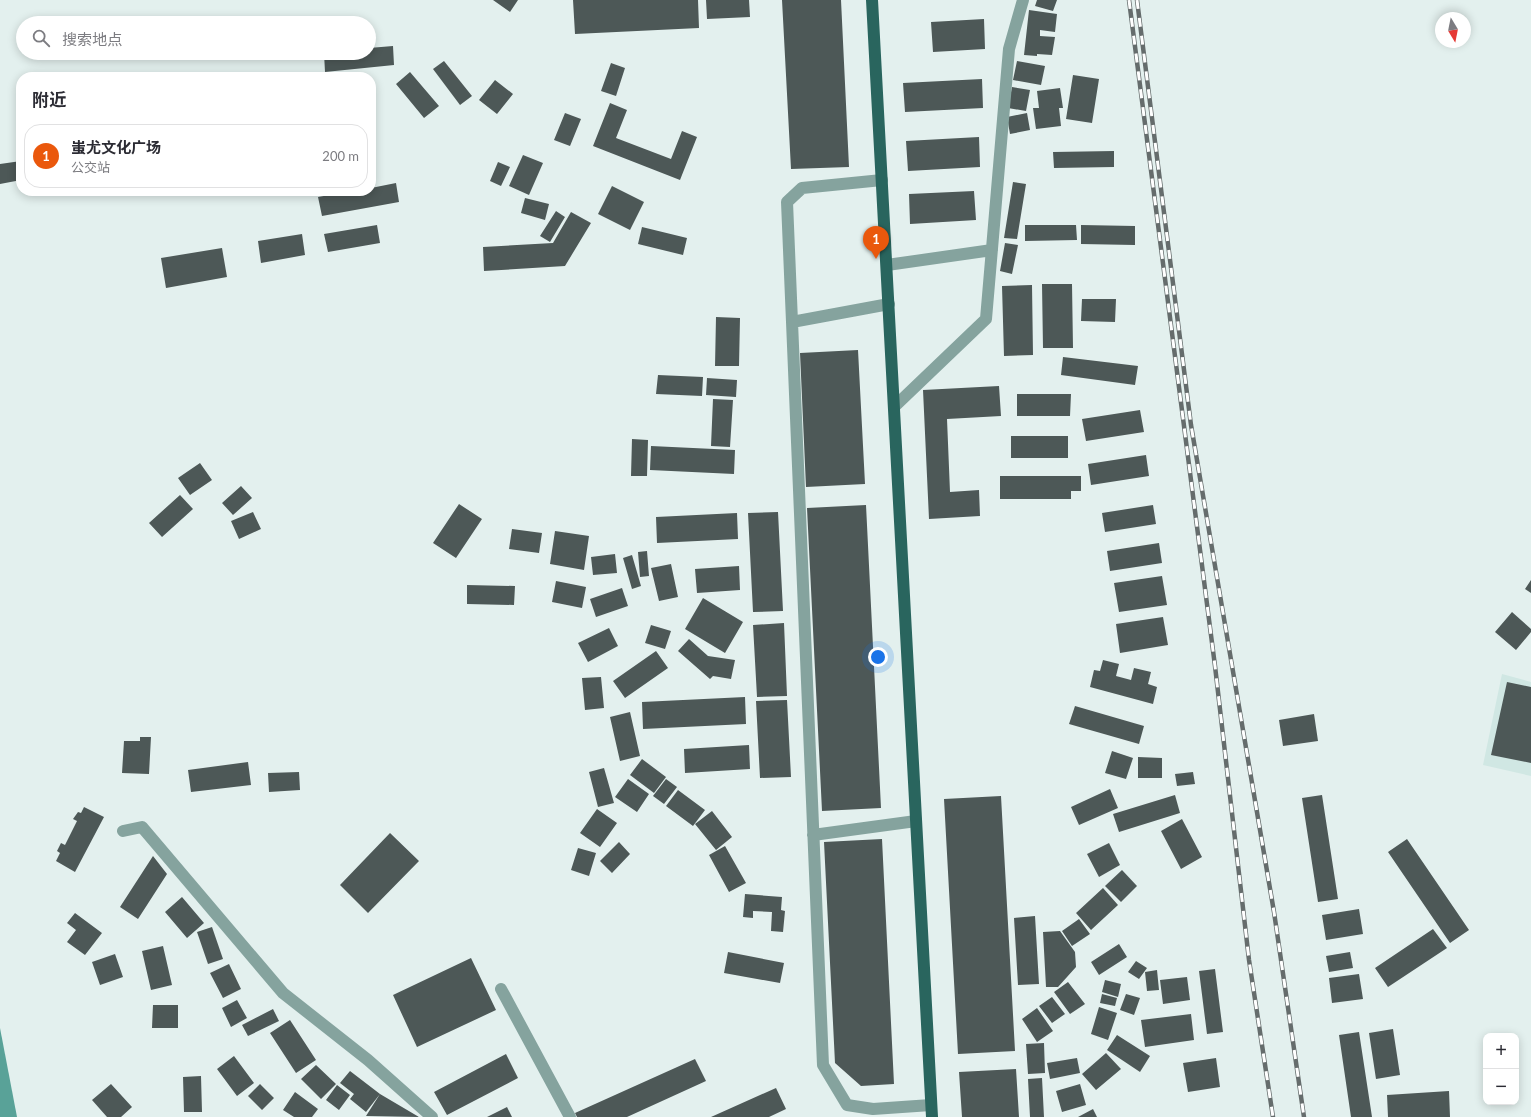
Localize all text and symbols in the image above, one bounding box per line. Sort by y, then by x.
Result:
north arrow [1435,12,1471,48]
search box [16,16,376,60]
icon: search [30,27,52,49]
text: 搜索地点 [62,30,122,48]
text: 附近 [32,89,66,110]
text: 蚩尤文化广场 [71,138,161,156]
text: 1 [42,148,50,164]
text: 200 m [322,148,359,164]
text: 公交站 [71,159,110,175]
pin: 1 [863,226,889,259]
your location [868,647,888,667]
map controls [1483,1033,1519,1105]
button: + [1483,1033,1519,1069]
button: − [1483,1069,1519,1105]

